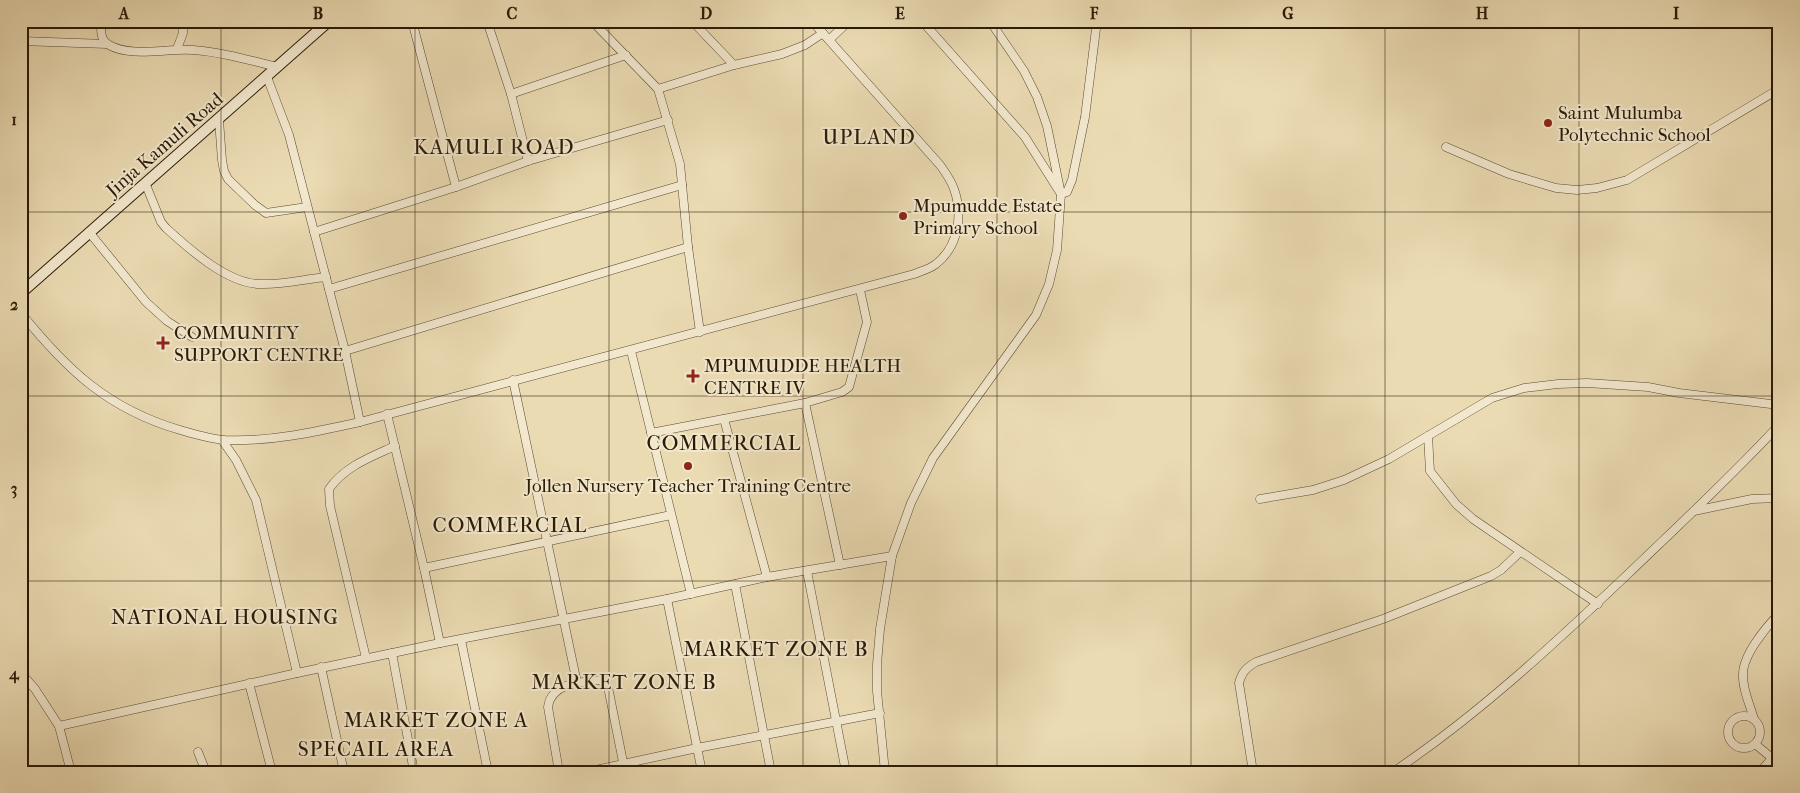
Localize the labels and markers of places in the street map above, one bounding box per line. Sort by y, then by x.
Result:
place label: Saint Mulumba Polytechnic School [1558,102,1711,146]
marker: Saint Mulumba Polytechnic School [1542,117,1554,129]
place label: Mpumudde Estate Primary School [913,195,1062,239]
marker: Mpumudde Estate Primary School [897,210,909,222]
place label: COMMUNITY SUPPORT CENTRE [174,322,344,366]
marker: COMMUNITY SUPPORT CENTRE [156,336,170,350]
place label: MPUMUDDE HEALTH CENTRE IV [704,355,901,399]
marker: MPUMUDDE HEALTH CENTRE IV [686,369,700,383]
marker: Jollen Nursery Teacher Training Centre [682,460,694,472]
place label: Jollen Nursery Teacher Training Centre [523,475,851,497]

